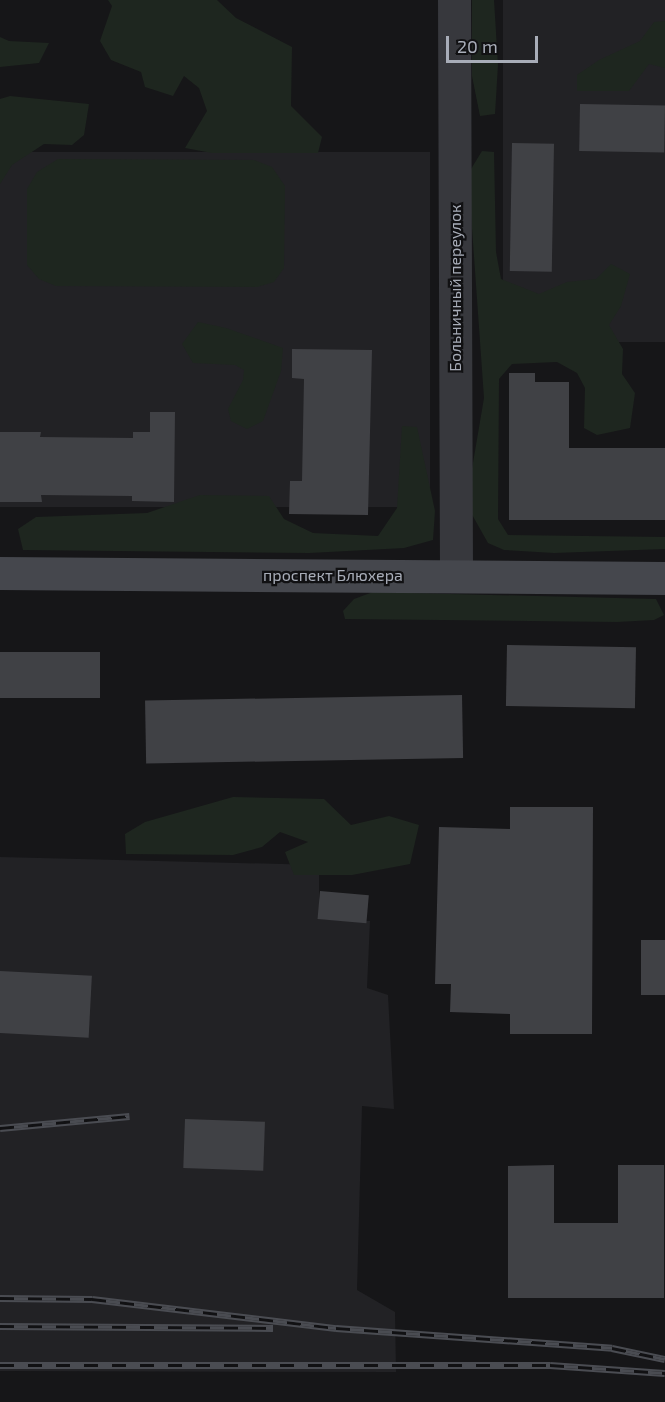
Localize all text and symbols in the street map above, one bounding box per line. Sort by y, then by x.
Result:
scale bar [449,24,540,62]
text: 20 m [457,35,498,57]
street label: Больничный переулок [445,204,465,372]
street label: проспект Блюхера [263,565,403,585]

